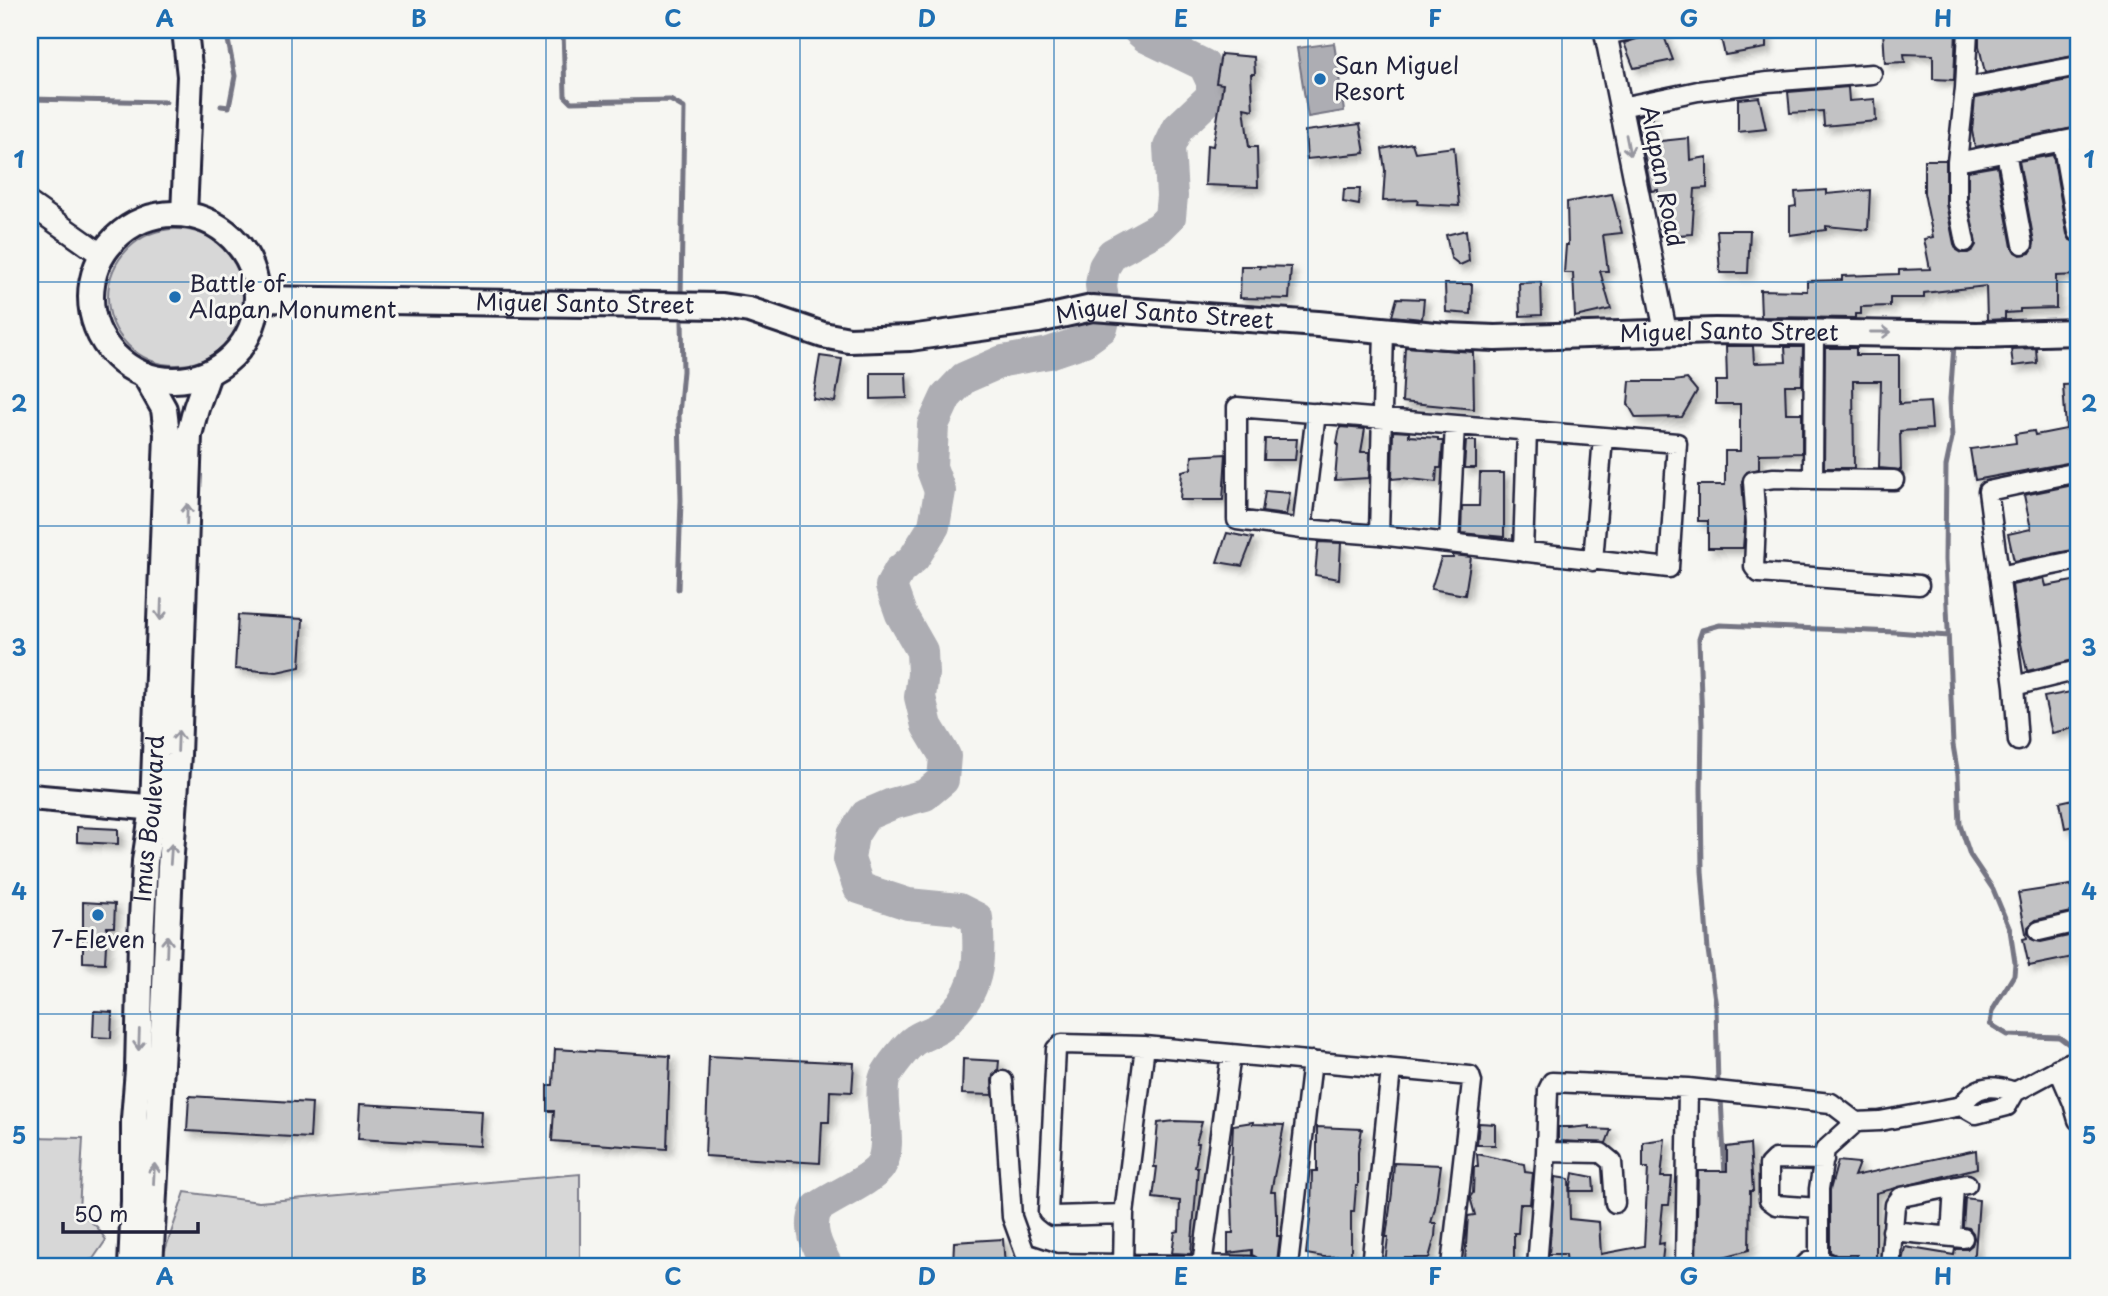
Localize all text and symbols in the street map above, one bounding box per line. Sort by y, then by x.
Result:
text: A [156,0,174,35]
text: B [411,0,427,35]
text: C [664,0,682,35]
text: D [918,0,936,35]
text: E [1174,0,1188,35]
text: F [1428,0,1442,35]
text: G [1680,0,1698,35]
text: H [1934,0,1952,35]
place label: San Miguel Resort [1334,47,1459,108]
marker: San Miguel Resort [1312,71,1328,87]
street label: Alapan Road [1633,102,1694,250]
one-way arrow [1622,133,1636,156]
text: 1 [14,141,25,176]
text: 1 [2084,141,2095,176]
place label: Battle of Alapan Monument [189,265,396,326]
street label: Miguel Santo Street [475,283,695,322]
marker: Battle of Alapan Monument [167,289,183,305]
street label: Miguel Santo Street [1052,289,1275,337]
street label: Miguel Santo Street [1619,312,1839,350]
one-way arrow [1870,325,1893,339]
text: 2 [11,385,27,420]
text: 2 [2081,385,2097,420]
one-way arrow [180,503,193,526]
one-way arrow [154,598,167,621]
text: 3 [11,629,27,664]
text: 3 [2081,629,2097,664]
one-way arrow [172,730,185,753]
street label: Imus Boulevard [124,734,172,903]
one-way arrow [164,843,177,866]
text: 4 [11,873,27,908]
text: 4 [2081,873,2097,908]
marker: 7-Eleven [90,907,106,923]
place label: 7-Eleven [51,921,145,956]
one-way arrow [160,935,173,958]
one-way arrow [132,1028,146,1051]
text: 5 [12,1117,26,1152]
text: 5 [2082,1117,2096,1152]
one-way arrow [147,1162,160,1185]
scale bar [63,1191,198,1235]
text: 50 m [74,1197,128,1229]
text: A [156,1258,174,1293]
text: B [411,1258,427,1293]
text: C [664,1258,682,1293]
text: D [918,1258,936,1293]
text: E [1174,1258,1188,1293]
text: F [1428,1258,1442,1293]
text: G [1680,1258,1698,1293]
text: H [1934,1258,1952,1293]

